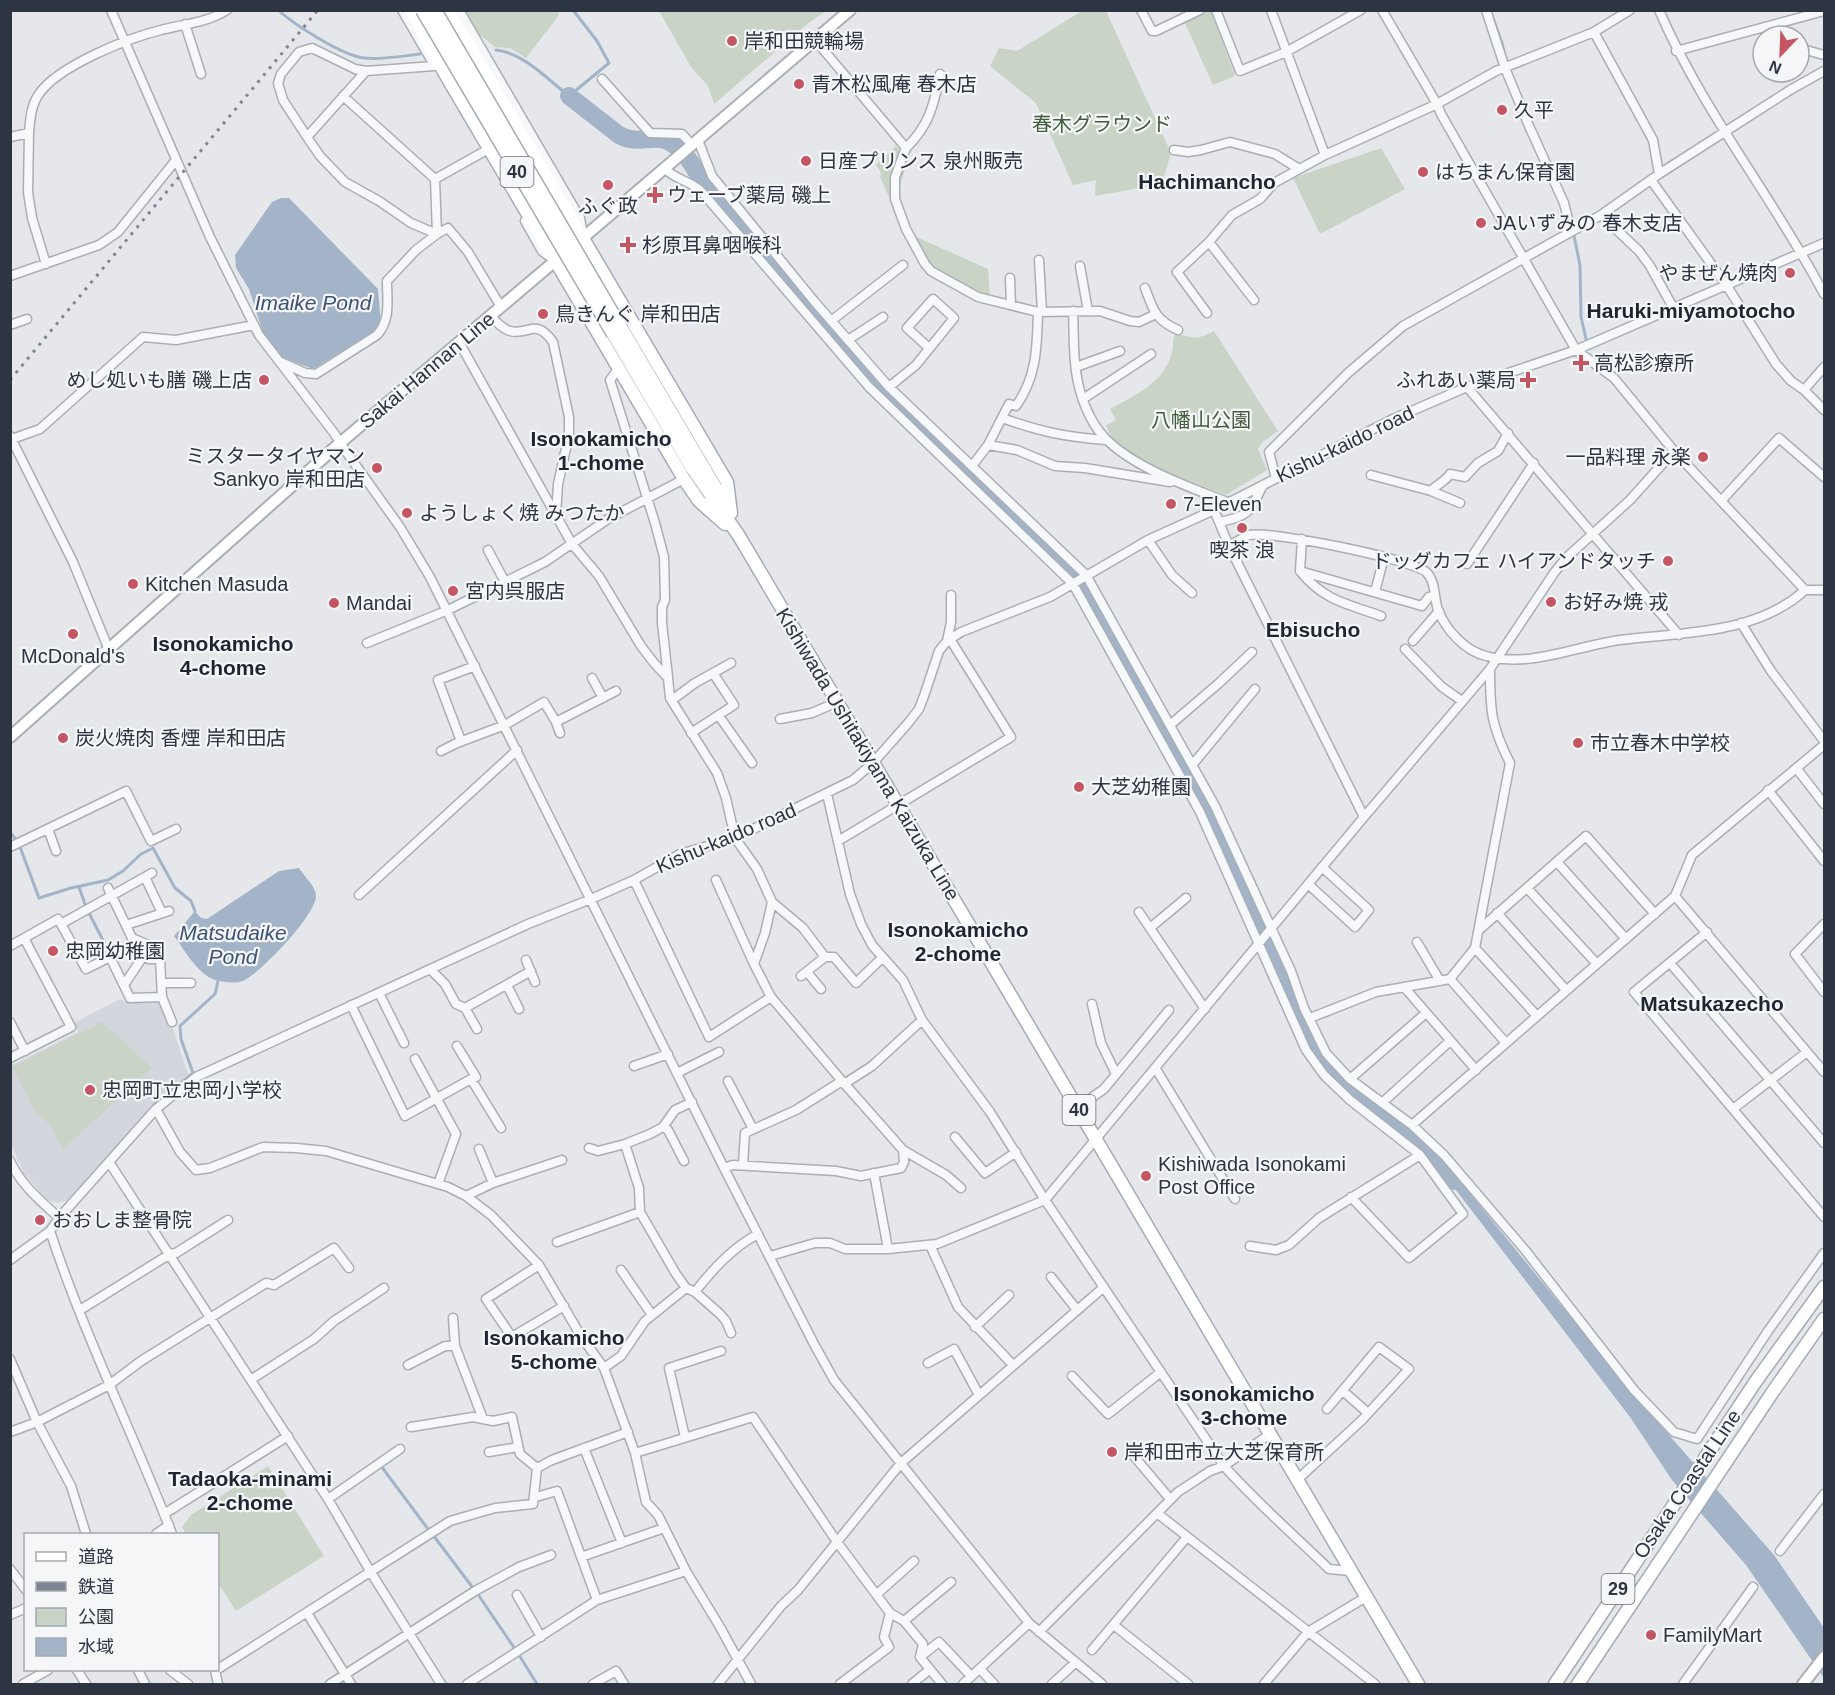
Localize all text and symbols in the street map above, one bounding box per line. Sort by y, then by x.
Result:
north arrow [1751,24,1811,84]
place label: 岸和田競輪場 [744,30,864,52]
marker: 岸和田競輪場 [725,34,739,48]
text: N [1767,57,1784,77]
place label: 青木松風庵 春木店 [811,73,977,95]
marker: 青木松風庵 春木店 [792,77,806,91]
place label: 久平 [1514,99,1554,121]
marker: 久平 [1495,103,1509,117]
park label: 春木グラウンド [1032,113,1172,135]
place label: 日産プリンス 泉州販売 [818,150,1023,172]
marker: 日産プリンス 泉州販売 [799,154,813,168]
road number: 40 [500,157,534,187]
place label: はちまん保育園 [1435,161,1575,183]
marker: はちまん保育園 [1416,165,1430,179]
district label: Hachimancho [1138,170,1276,193]
marker: ふぐ政 [601,178,615,192]
place label: ウェーブ薬局 磯上 [667,184,831,206]
marker: ウェーブ薬局 磯上 [648,188,662,202]
place label: ふぐ政 [578,195,638,217]
place label: JAいずみの 春木支店 [1493,212,1682,234]
marker: JAいずみの 春木支店 [1474,216,1488,230]
place label: 杉原耳鼻咽喉科 [642,234,782,256]
marker: 杉原耳鼻咽喉科 [619,236,637,254]
place label: やまぜん焼肉 [1659,262,1778,284]
marker: やまぜん焼肉 [1783,266,1797,280]
water label: Imaike Pond [255,291,373,314]
district label: Haruki-miyamotocho [1587,299,1795,322]
place label: 鳥きんぐ 岸和田店 [555,303,721,325]
street label: Sakai Hannan Line [355,307,499,433]
marker: 鳥きんぐ 岸和田店 [536,307,550,321]
place label: 高松診療所 [1594,352,1694,374]
marker: 高松診療所 [1572,354,1590,372]
place label: めし処いも膳 磯上店 [66,369,252,391]
place label: ふれあい薬局 [1396,369,1516,391]
marker: めし処いも膳 磯上店 [257,373,271,387]
marker: ふれあい薬局 [1521,373,1535,387]
street label: Kishu-kaido road [1273,401,1417,487]
park label: 八幡山公園 [1151,409,1251,431]
district label: Isonokamicho 1-chome [530,427,672,474]
place label: ミスタータイヤマン Sankyo 岸和田店 [186,445,365,490]
place label: 一品料理 永楽 [1565,446,1691,468]
marker: 一品料理 永楽 [1696,450,1710,464]
marker: ミスタータイヤマン Sankyo 岸和田店 [370,461,384,475]
place label: 7-Eleven [1183,493,1262,515]
marker: 7-Eleven [1164,497,1178,511]
place label: ようしょく焼 みつたか [419,502,625,524]
marker: ようしょく焼 みつたか [400,506,414,520]
marker: 喫茶 浪 [1235,521,1249,535]
place label: 喫茶 浪 [1209,539,1275,561]
place label: ドッグカフェ ハイアンドタッチ [1372,550,1656,572]
marker: ドッグカフェ ハイアンドタッチ [1661,554,1675,568]
place label: Kitchen Masuda [145,573,289,595]
marker: Kitchen Masuda [126,577,140,591]
place label: 宮内呉服店 [465,580,565,602]
marker: 宮内呉服店 [446,584,460,598]
place label: お好み焼 戎 [1563,591,1669,613]
place label: Mandai [346,592,412,614]
marker: お好み焼 戎 [1544,595,1558,609]
marker: Mandai [327,596,341,610]
street label: Kishiwada Ushitakiyama Kaizuka Line [772,604,964,904]
district label: Ebisucho [1266,618,1360,641]
marker: McDonald's [66,627,80,641]
district label: Isonokamicho 4-chome [152,632,294,679]
place label: McDonald's [21,645,125,667]
place label: 炭火焼肉 香煙 岸和田店 [75,727,286,749]
marker: 炭火焼肉 香煙 岸和田店 [56,731,70,745]
place label: 市立春木中学校 [1590,732,1730,754]
marker: 市立春木中学校 [1571,736,1585,750]
place label: 大芝幼稚園 [1091,776,1191,798]
marker: 大芝幼稚園 [1072,780,1086,794]
street label: Kishu-kaido road [653,799,799,877]
district label: Isonokamicho 2-chome [887,918,1029,965]
water label: Matsudaike Pond [179,921,287,968]
place label: 忠岡幼稚園 [65,940,165,962]
marker: 忠岡幼稚園 [46,944,60,958]
district label: Matsukazecho [1640,992,1784,1015]
place label: 忠岡町立忠岡小学校 [102,1079,282,1101]
marker: 忠岡町立忠岡小学校 [83,1083,97,1097]
road number: 40 [1062,1095,1096,1125]
place label: Kishiwada Isonokami Post Office [1158,1153,1346,1198]
marker: Kishiwada Isonokami Post Office [1139,1169,1153,1183]
place label: おおしま整骨院 [52,1209,192,1231]
marker: おおしま整骨院 [33,1213,47,1227]
district label: Isonokamicho 5-chome [483,1326,625,1373]
district label: Isonokamicho 3-chome [1173,1382,1315,1429]
street label: Osaka Coastal Line [1629,1405,1745,1563]
place label: 岸和田市立大芝保育所 [1124,1441,1324,1463]
marker: 岸和田市立大芝保育所 [1105,1445,1119,1459]
district label: Tadaoka-minami 2-chome [168,1467,332,1514]
legend [24,1533,219,1671]
text: 道路 [78,1547,114,1567]
road number: 29 [1602,1574,1634,1604]
text: 鉄道 [78,1577,114,1597]
text: 公園 [78,1607,114,1627]
place label: FamilyMart [1663,1624,1762,1646]
marker: FamilyMart [1644,1628,1658,1642]
text: 水域 [78,1637,114,1657]

